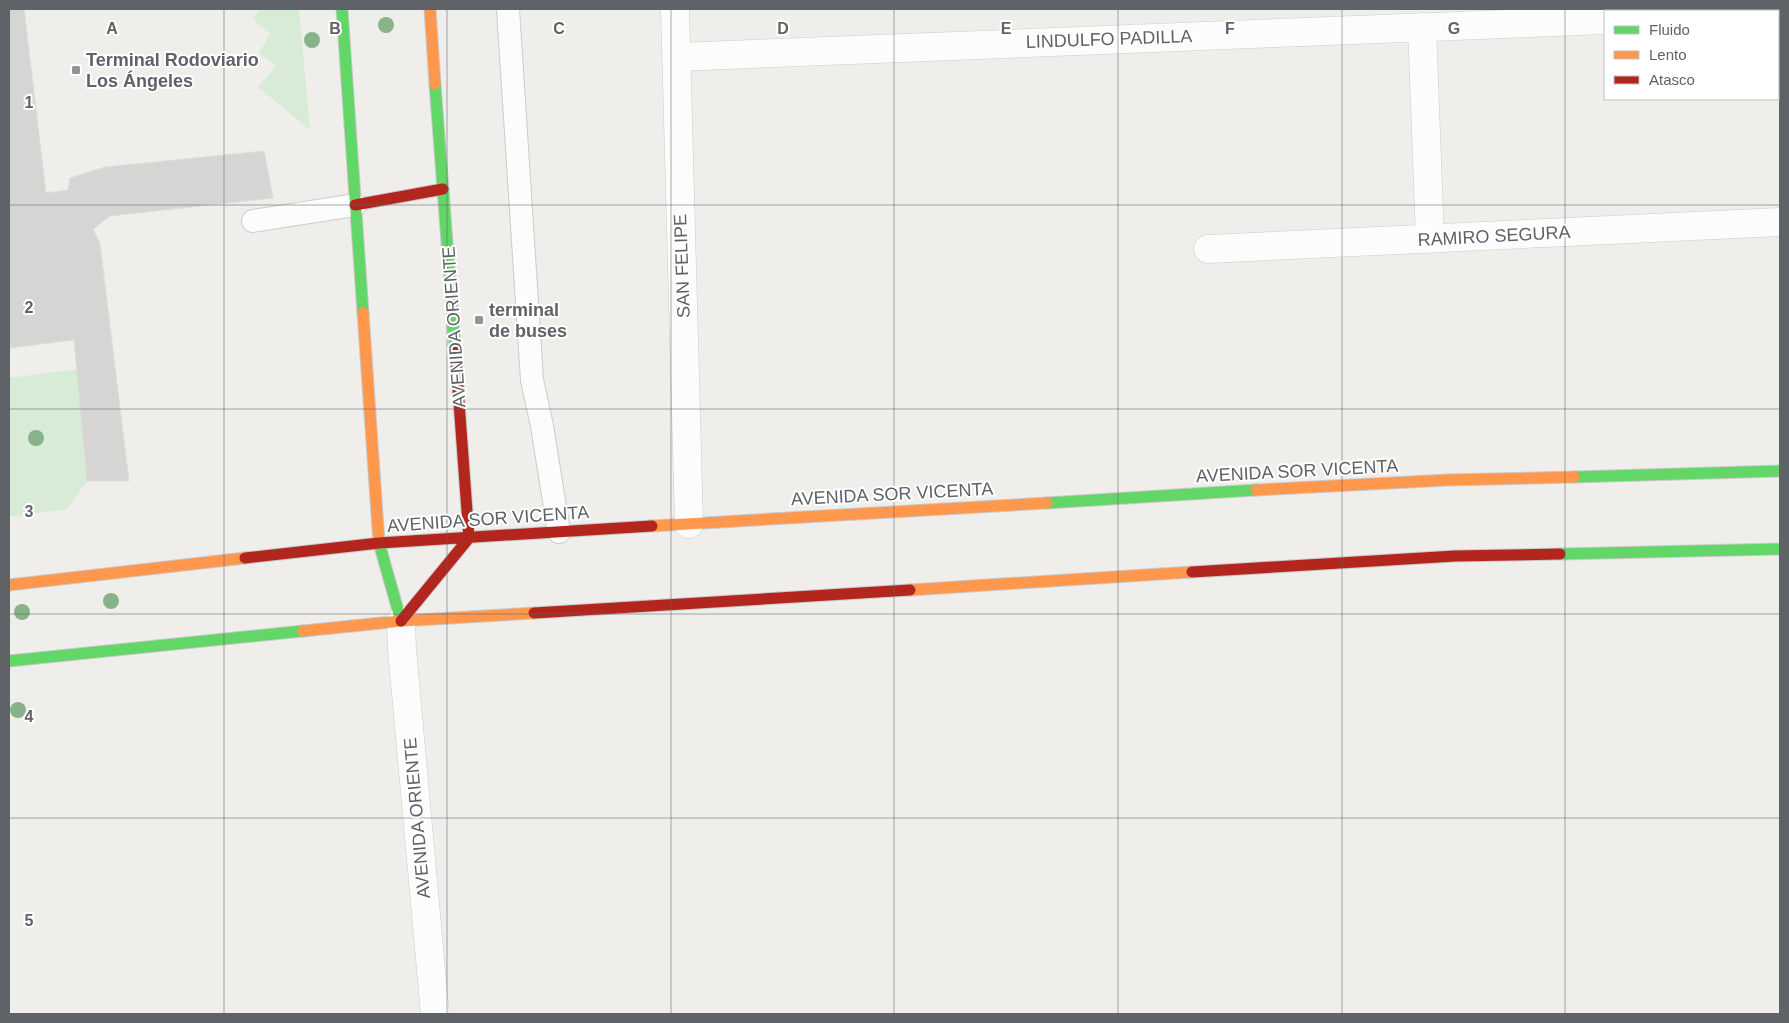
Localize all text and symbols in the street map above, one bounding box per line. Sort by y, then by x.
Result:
legend [1604,10,1779,100]
text: A [106,20,118,37]
text: B [329,20,341,37]
text: C [553,20,565,37]
text: D [777,20,789,37]
text: E [1001,20,1012,37]
text: F [1225,20,1235,37]
text: G [1448,20,1460,37]
text: Fluido [1649,21,1690,38]
street label: LINDULFO PADILLA [1025,26,1193,52]
text: Lento [1649,46,1687,63]
place label: Terminal Rodoviario Los Ángeles [86,50,259,91]
marker: Terminal Rodoviario Los Ángeles [70,64,82,76]
text: Atasco [1649,71,1695,88]
text: 1 [25,94,34,111]
street label: SAN FELIPE [670,214,694,318]
street label: RAMIRO SEGURA [1417,222,1571,250]
street label: AVENIDA ORIENTE [438,246,470,408]
text: 2 [25,299,34,316]
place label: terminal de buses [489,300,567,341]
marker: terminal de buses [473,314,485,326]
street label: AVENIDA SOR VICENTA [1195,456,1399,486]
street label: AVENIDA SOR VICENTA [790,479,994,509]
street label: AVENIDA SOR VICENTA [386,502,590,536]
text: 3 [25,503,34,520]
text: 4 [25,708,34,725]
street label: AVENIDA ORIENTE [400,737,434,899]
text: 5 [25,912,34,929]

